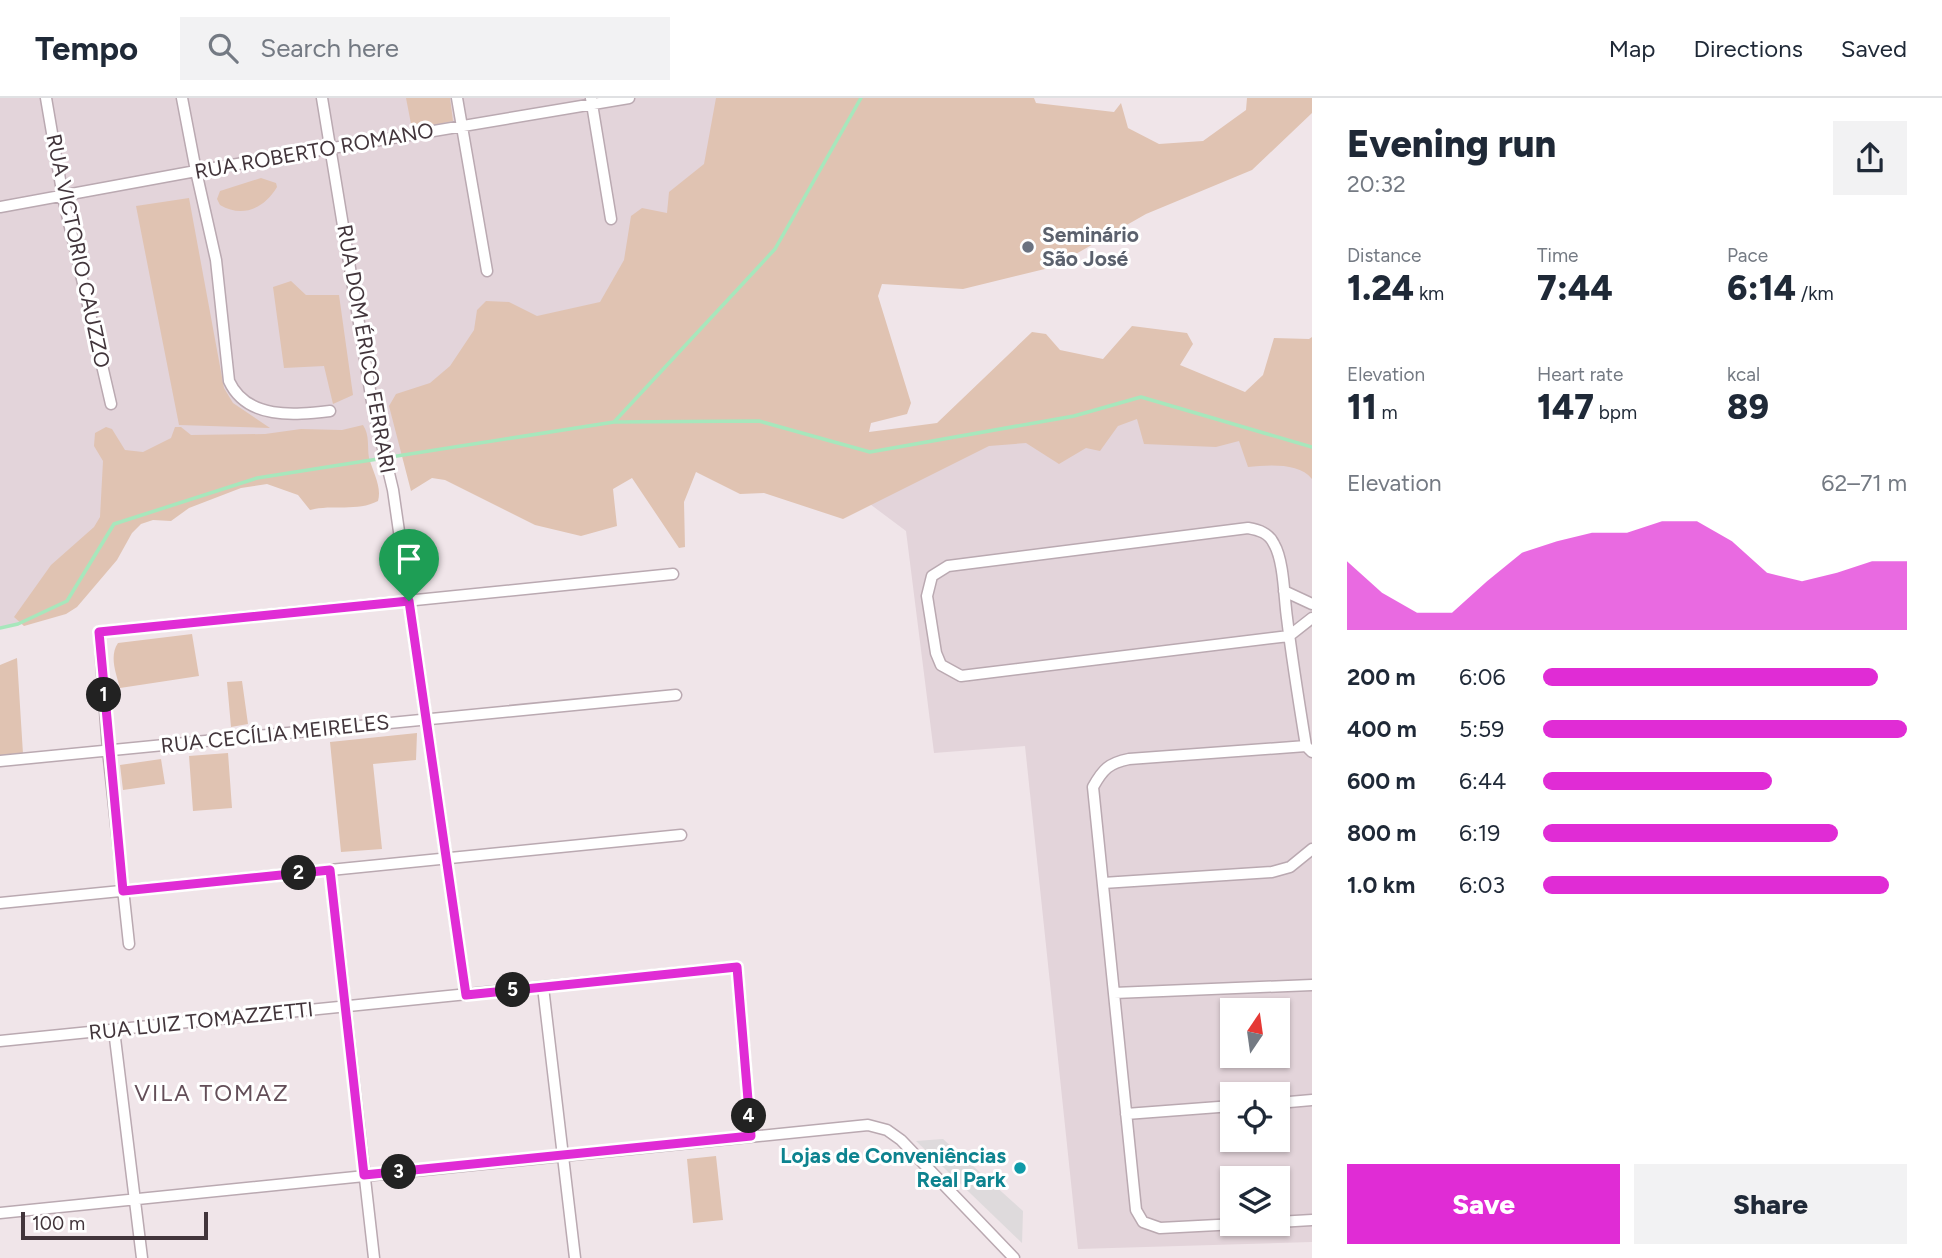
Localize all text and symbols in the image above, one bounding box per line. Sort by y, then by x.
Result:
search box [180,17,670,80]
text: Tempo [35,29,138,68]
icon: search [204,29,242,67]
text: Search here [260,32,399,64]
text: Map [1609,34,1655,63]
text: Directions [1693,34,1803,63]
text: Saved [1841,34,1907,63]
street label: RUA ROBERTO ROMANO [192,117,435,184]
text: Evening run [1347,121,1556,167]
button: share [1833,121,1907,195]
street label: RUA VICTORIO CAUZZO [41,132,116,370]
text: 20:32 [1347,170,1406,198]
place label: Seminário São José [1042,222,1139,271]
street label: RUA DOM ÉRICO FERRARI [332,223,401,475]
marker: Seminário São José [1020,239,1036,255]
text: Distance [1347,244,1421,267]
text: Time [1537,244,1578,267]
text: Pace [1727,244,1768,267]
text: 1.24 [1347,267,1414,309]
text: 7:44 [1537,267,1613,309]
text: 6:14 [1727,267,1796,309]
text: km [1414,282,1444,305]
text: /km [1796,282,1834,305]
text: Elevation [1347,363,1425,386]
text: Heart rate [1537,363,1623,386]
text: kcal [1727,363,1760,386]
text: 11 [1347,386,1377,428]
text: 147 [1537,386,1594,428]
text: 89 [1727,386,1769,428]
text: m [1377,401,1398,424]
text: bpm [1594,401,1637,424]
text: Elevation [1347,469,1442,497]
text: 62–71 m [1821,469,1907,497]
pin [379,529,439,601]
icon: arrive [390,540,428,578]
text: 200 m [1347,663,1416,691]
text: 6:06 [1459,663,1506,691]
pin: 1 [86,678,122,712]
text: 1 [99,683,108,706]
street label: RUA CECÍLIA MEIRELES [160,709,390,758]
text: 400 m [1347,715,1417,743]
text: 5:59 [1459,715,1504,743]
text: 600 m [1347,767,1416,795]
text: 6:44 [1459,767,1506,795]
text: 800 m [1347,819,1416,847]
text: 6:19 [1459,819,1500,847]
pin: 2 [282,856,316,890]
text: 2 [293,861,304,884]
text: 1.0 km [1347,871,1415,899]
text: 6:03 [1459,871,1505,899]
pin: 5 [496,972,530,1008]
text: 5 [507,978,518,1001]
street label: RUA LUIZ TOMAZZETTI [87,996,314,1045]
north arrow [1220,998,1290,1068]
map controls [1220,998,1290,1236]
district label: VILA TOMAZ [134,1079,290,1107]
button: locate [1220,1082,1290,1152]
pin: 4 [732,1098,766,1134]
text: 4 [742,1104,755,1127]
place label: Lojas de Conveniências Real Park [780,1143,1007,1192]
pin: 3 [382,1154,416,1190]
text: 3 [393,1160,404,1183]
marker: Lojas de Conveniências Real Park [1012,1160,1028,1176]
button: Save [1347,1164,1620,1244]
button: Share [1634,1164,1907,1244]
button: layers [1220,1166,1290,1236]
scale bar [21,1209,208,1241]
text: 100 m [32,1212,85,1235]

